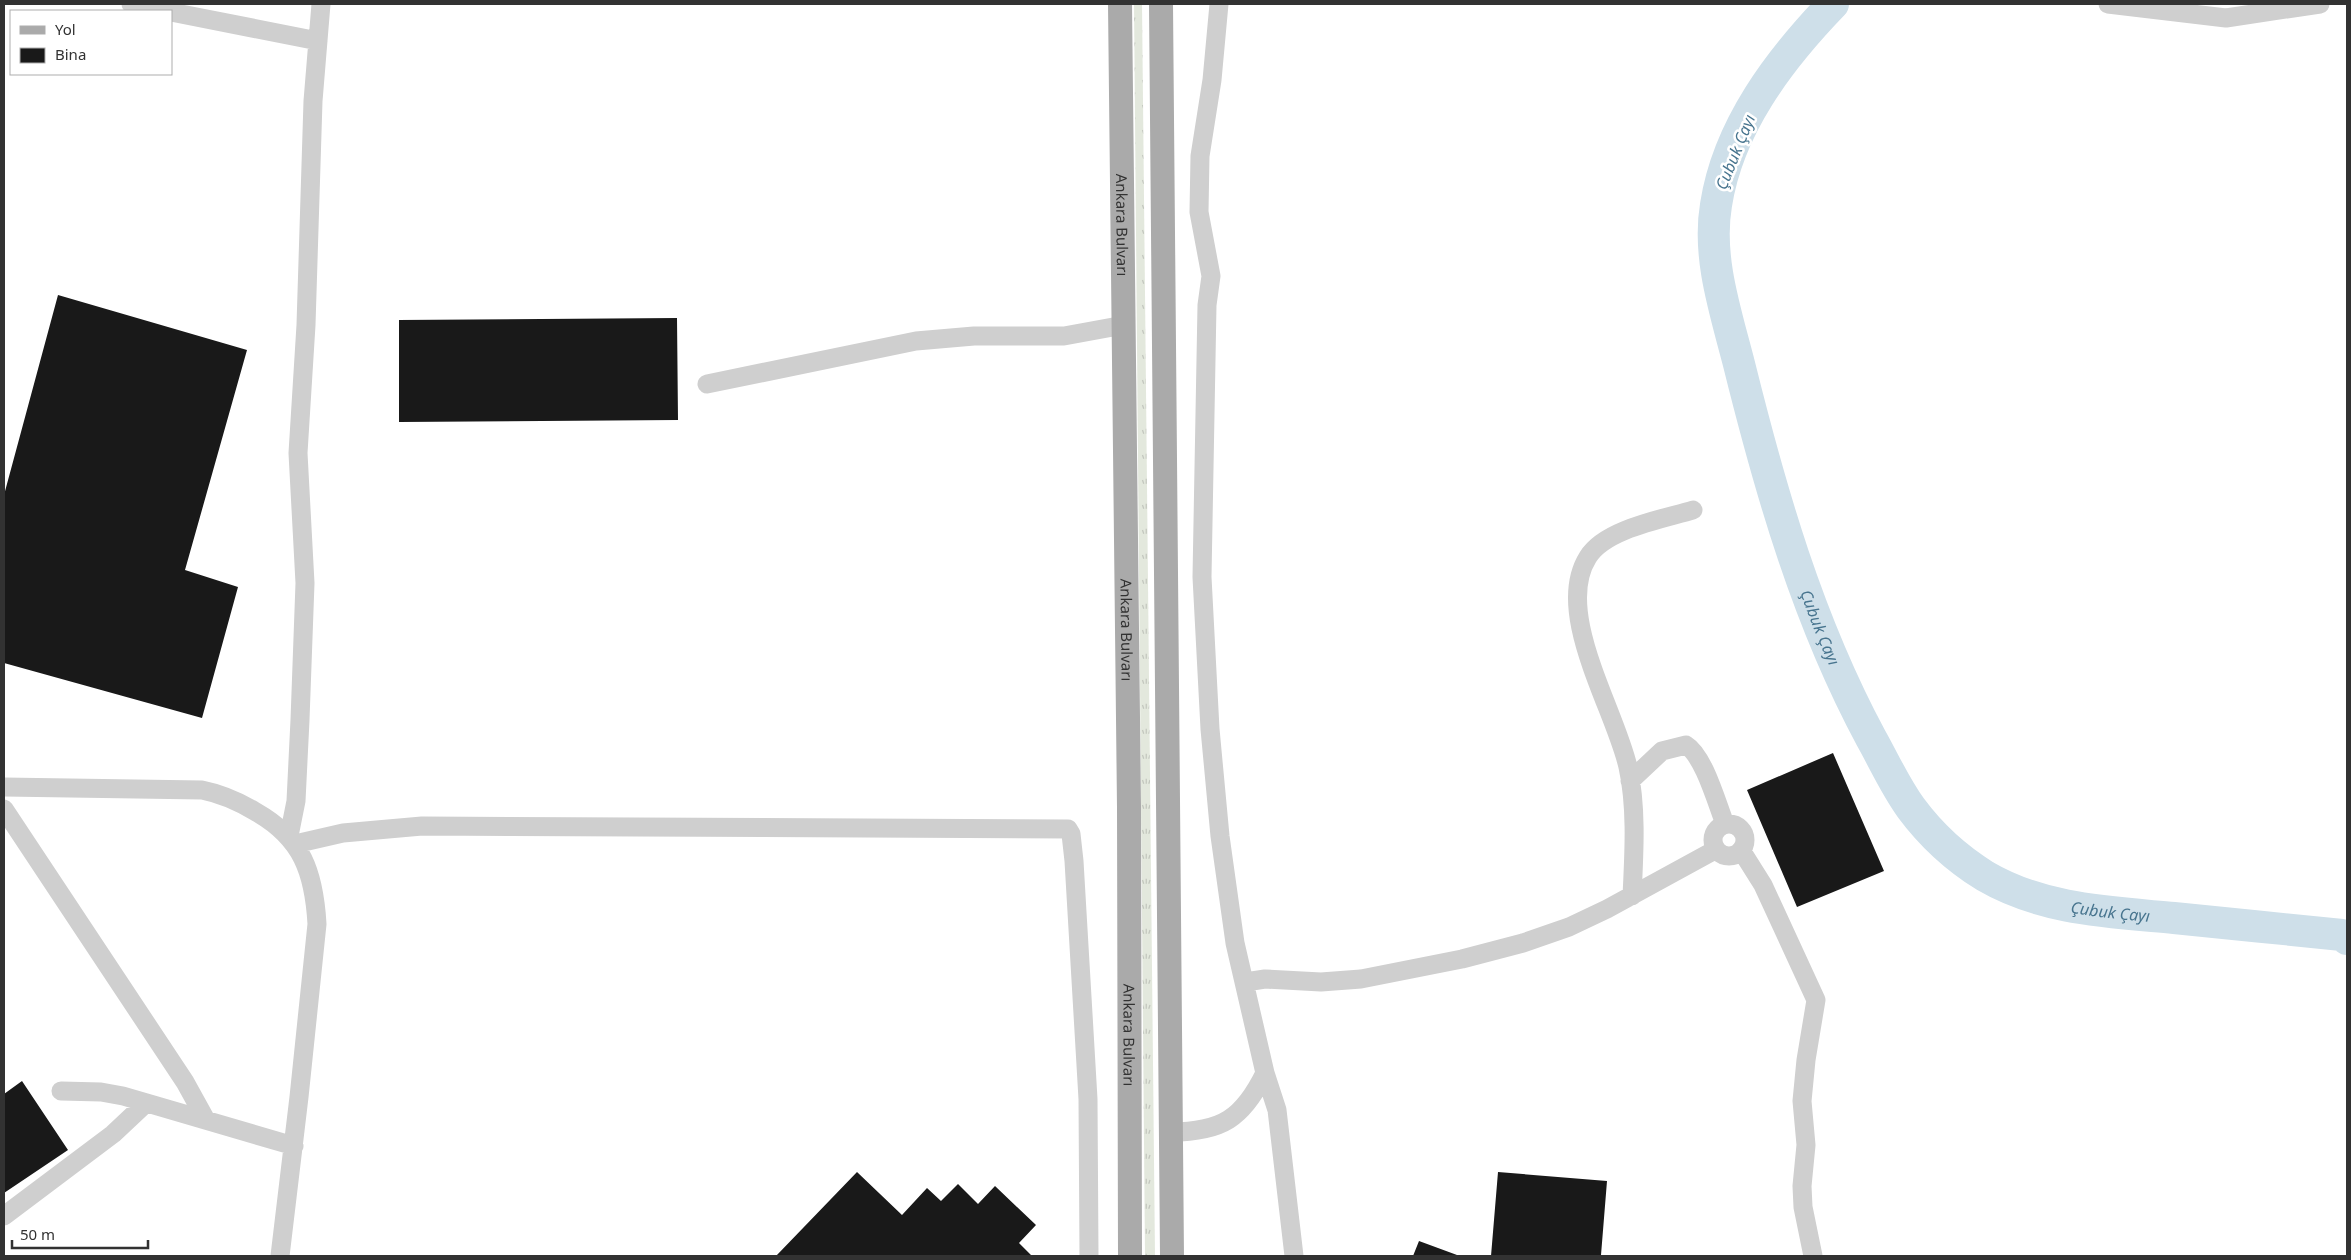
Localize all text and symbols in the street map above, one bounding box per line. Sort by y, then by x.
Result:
legend [10,10,172,75]
text: Yol [55,19,76,39]
text: Bina [55,44,86,64]
water label: Çubuk Çayı [1710,111,1760,193]
street label: Ankara Bulvarı [1112,174,1133,276]
street label: Ankara Bulvarı [1116,579,1138,681]
water label: Çubuk Çayı [1795,587,1845,669]
water label: Çubuk Çayı [2069,896,2151,927]
street label: Ankara Bulvarı [1119,984,1140,1086]
scale bar [12,1218,149,1250]
text: 50 m [20,1224,55,1244]

